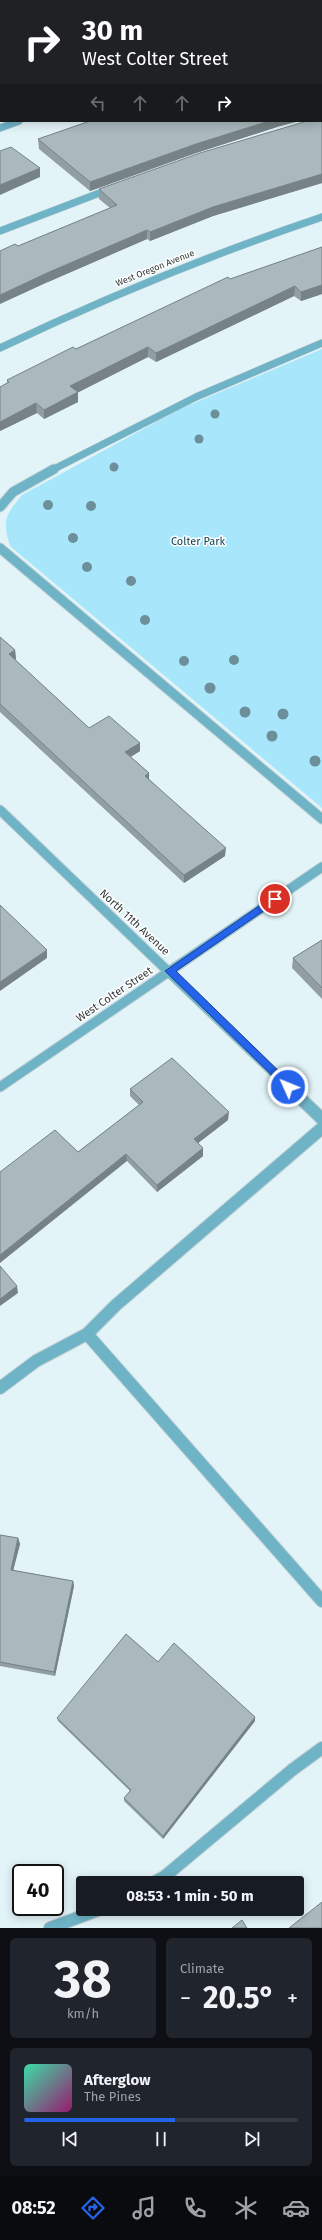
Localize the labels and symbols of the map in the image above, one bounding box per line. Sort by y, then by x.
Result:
street label: West Oregon Avenue [114,248,196,288]
park label: Colter Park [171,535,225,548]
pin [258,882,292,916]
street label: North 11th Avenue [97,887,172,958]
street label: West Colter Street [74,964,155,1025]
position arrow [267,1066,309,1108]
speed limit sign: 40 [12,1864,64,1916]

